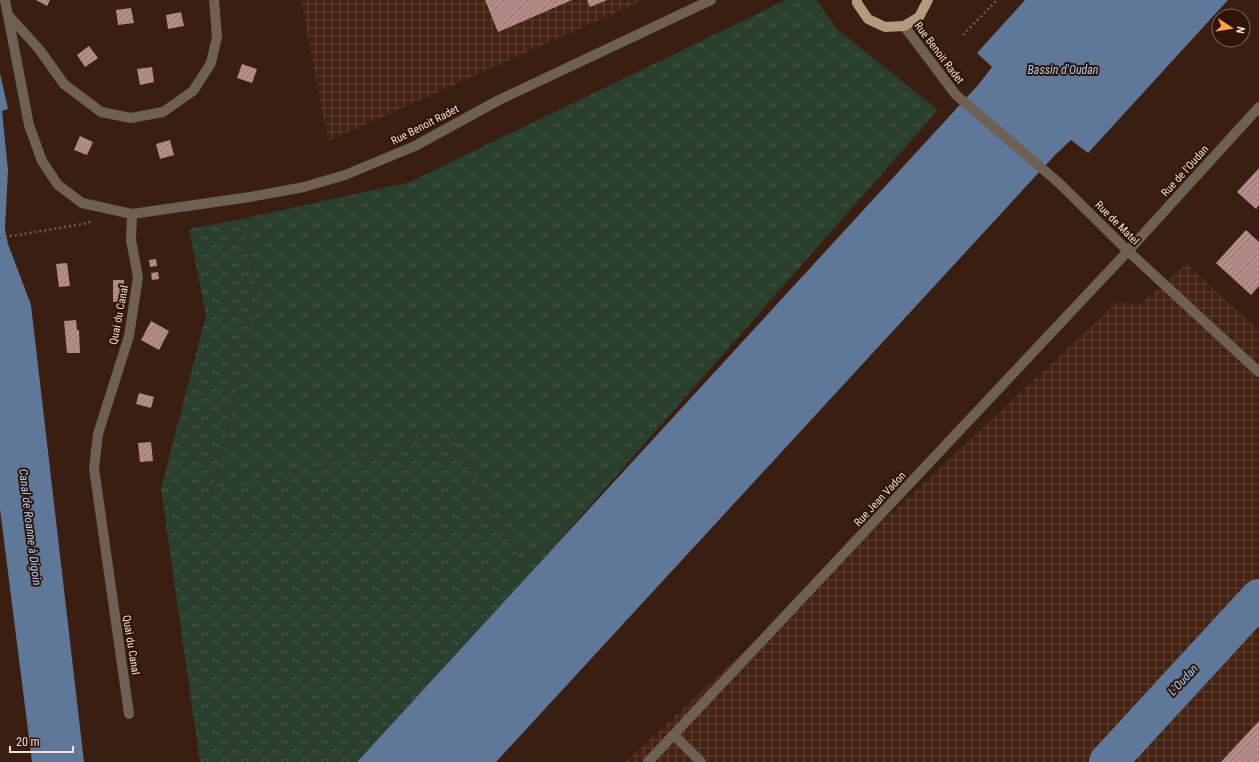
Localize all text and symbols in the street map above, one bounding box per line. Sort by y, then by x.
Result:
north arrow [1211,8,1251,48]
street label: Rue Benoit Radet [911,19,967,87]
text: N [1233,25,1247,35]
water label: Bassin d'Oudan [1027,63,1099,77]
street label: Rue Benoit Radet [389,102,461,148]
street label: Rue de l'Oudan [1159,143,1211,199]
street label: Rue de Matel [1092,198,1142,248]
street label: Quai du Canal [107,284,131,346]
water label: Canal de Roanne à Digoin [16,468,44,586]
street label: Rue Jean Vadon [851,469,909,529]
street label: Quai du Canal [120,614,142,676]
water label: L'Oudan [1165,661,1201,698]
scale bar [10,728,73,754]
text: 20 m [16,735,40,749]

